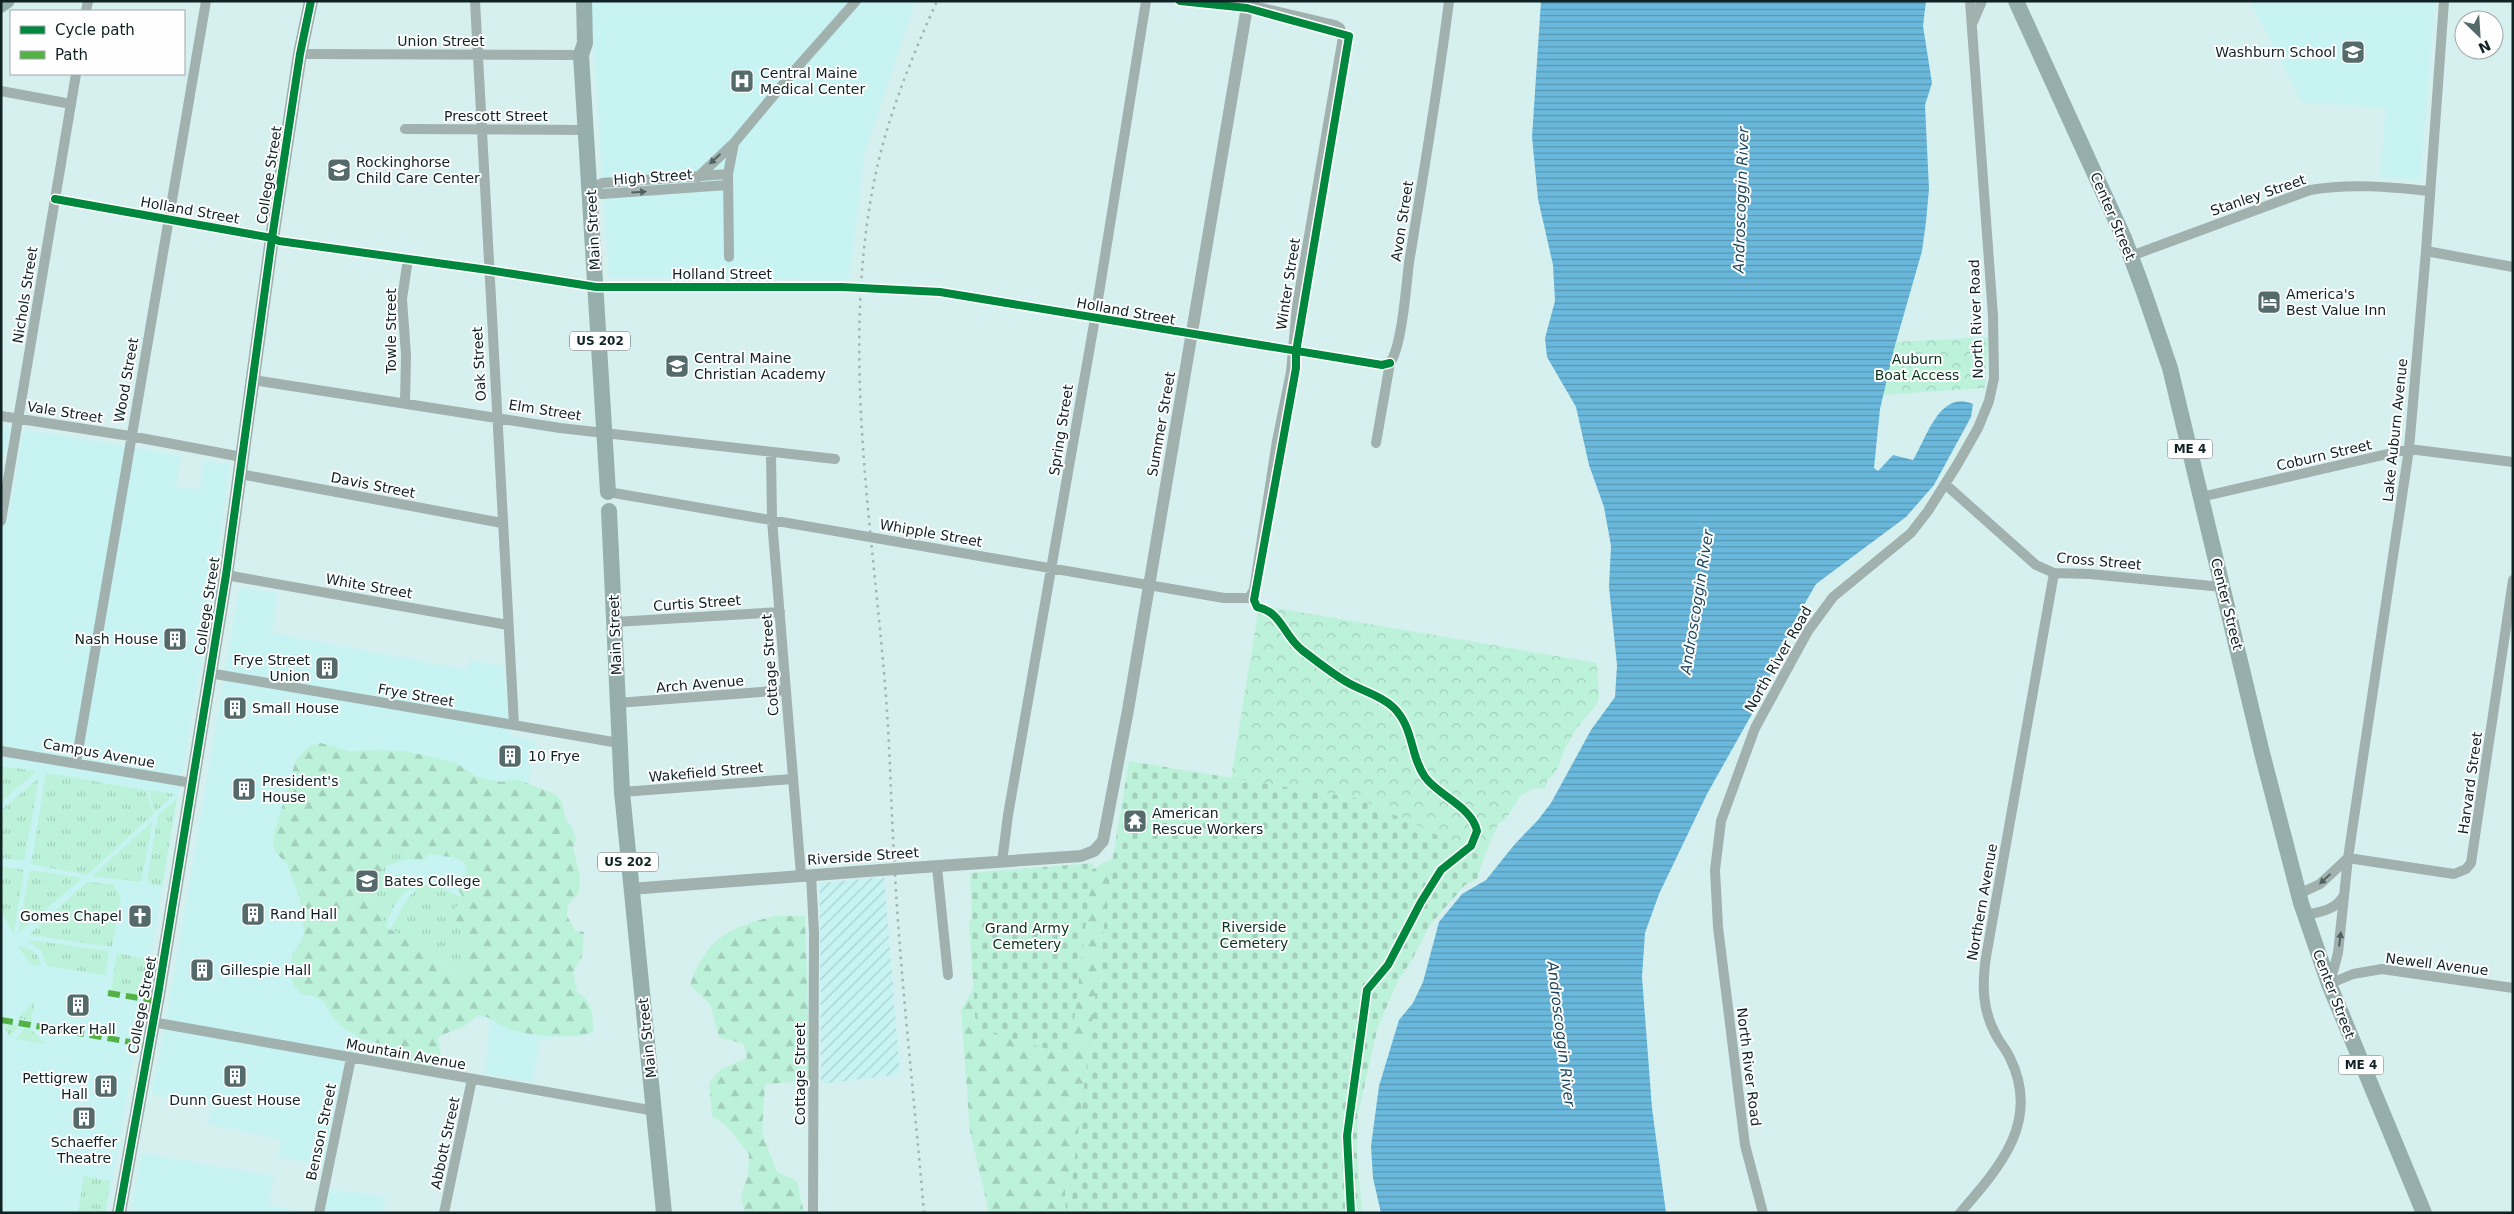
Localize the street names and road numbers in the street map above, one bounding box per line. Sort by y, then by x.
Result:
street label: Union Street [397,33,485,49]
street label: Prescott Street [444,108,548,124]
street label: College Street [253,124,285,225]
street label: High Street [613,166,694,188]
street label: Center Street [2087,170,2139,263]
street label: Stanley Street [2208,171,2308,219]
street label: Avon Street [1388,179,1416,262]
street label: Main Street [583,189,603,271]
street label: Holland Street [139,193,241,227]
street label: Winter Street [1273,236,1303,331]
street label: Nichols Street [9,245,41,344]
street label: North River Road [1966,259,1986,379]
street label: Holland Street [672,266,773,282]
street label: Towle Street [383,288,399,375]
street label: Holland Street [1075,294,1177,328]
street label: Oak Street [469,326,489,402]
road number: US 202 [570,332,630,351]
street label: Wood Street [111,336,141,424]
street label: Lake Auburn Avenue [2380,358,2410,502]
street label: Summer Street [1144,370,1178,478]
street label: Spring Street [1046,383,1076,477]
street label: Elm Street [508,396,583,424]
street label: Vale Street [26,398,105,426]
street label: Coburn Street [2275,436,2374,474]
road number: ME 4 [2168,439,2212,458]
street label: Davis Street [329,469,417,501]
street label: Whipple Street [878,516,984,550]
street label: Cross Street [2056,549,2143,573]
street label: College Street [191,555,223,656]
street label: Center Street [2208,556,2246,652]
street label: White Street [324,571,414,602]
street label: Curtis Street [653,592,742,614]
street label: Main Street [606,594,624,675]
street label: North River Road [1741,603,1815,715]
street label: Cottage Street [758,613,782,717]
street label: Arch Avenue [655,672,745,696]
street label: Frye Street [377,680,456,710]
street label: Harvard Street [2455,730,2485,835]
street label: Campus Avenue [42,735,156,771]
street label: Wakefield Street [648,759,764,785]
street label: Northern Avenue [1964,842,2000,962]
street label: Riverside Street [807,844,920,868]
road number: US 202 [598,852,658,872]
street label: Center Street [2310,947,2359,1041]
street label: Newell Avenue [2385,950,2489,978]
street label: College Street [125,954,159,1055]
street label: Main Street [635,997,659,1079]
street label: North River Road [1734,1007,1764,1127]
street label: Cottage Street [792,1022,808,1125]
street label: Mountain Avenue [345,1036,467,1072]
road number: ME 4 [2338,1056,2384,1074]
street label: Benson Street [303,1082,339,1182]
street label: Abbott Street [427,1095,463,1191]

